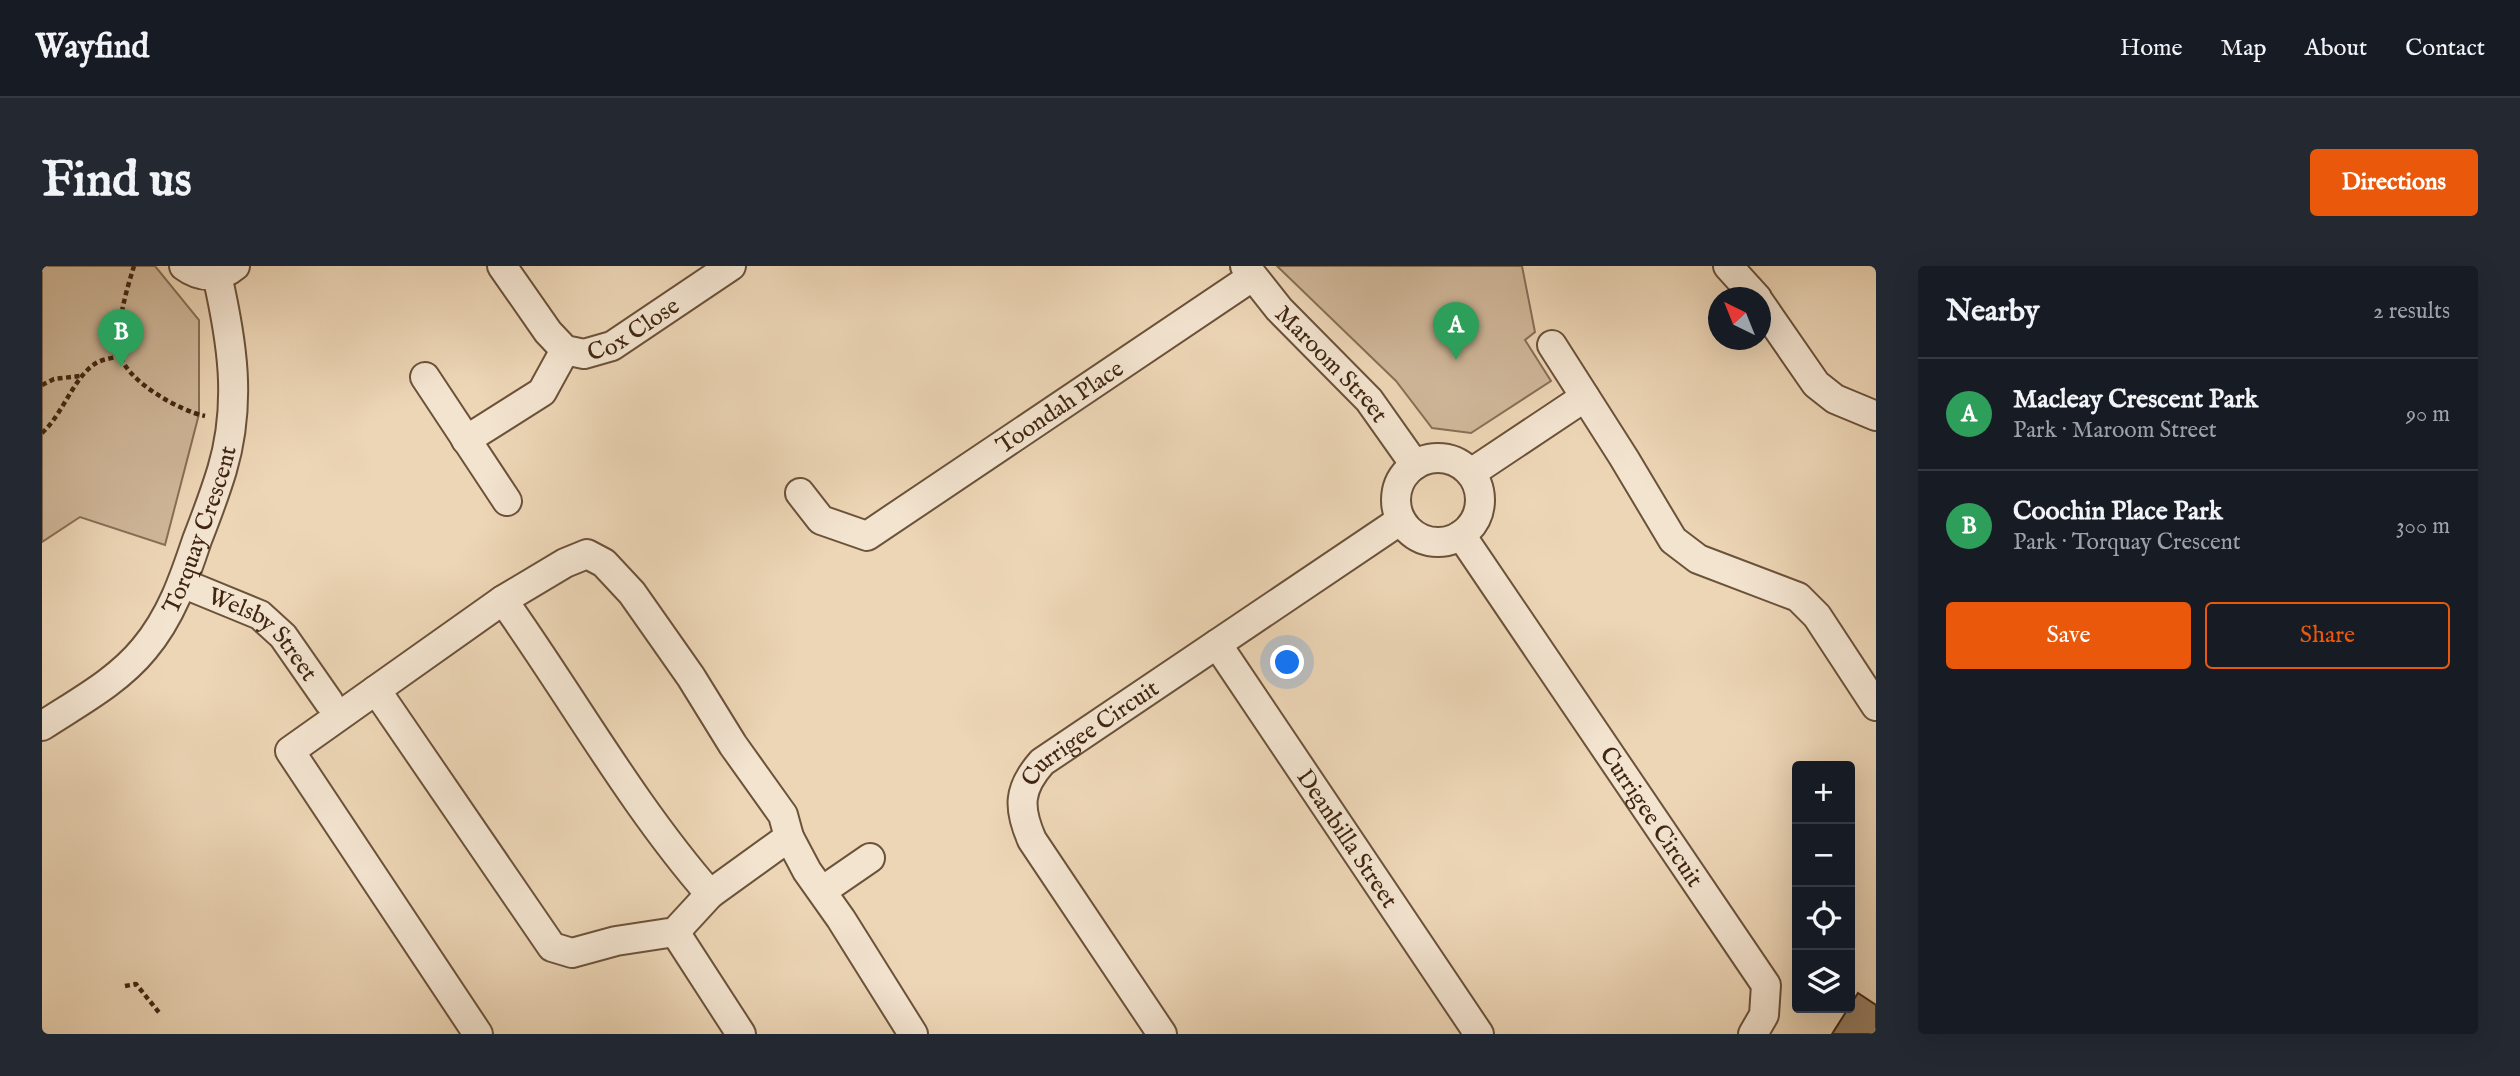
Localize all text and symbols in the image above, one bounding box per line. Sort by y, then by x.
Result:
text: Wayfind [35,27,149,69]
text: Home [2120,33,2183,64]
text: Map [2221,33,2267,64]
text: About [2305,33,2367,64]
text: Contact [2405,33,2485,64]
button: Directions [2310,149,2478,216]
text: Find us [42,151,192,213]
north arrow [1708,287,1771,350]
street label: Cox Close [584,291,686,369]
text: Nearby [1946,293,2039,331]
text: 2 results [2373,297,2450,326]
street label: Maroom Street [1267,300,1394,429]
pin: A [1433,302,1479,360]
pin: B [98,309,144,367]
street label: Toondah Place [991,354,1130,462]
text: Macleay Crescent Park [2013,383,2258,416]
text: A [1961,400,1977,429]
text: 90 m [2406,400,2450,429]
text: Park · Maroom Street [2013,416,2217,445]
street label: Torquay Crescent [156,443,245,619]
text: Coochin Place Park [2013,495,2223,528]
text: B [1961,512,1977,541]
text: 300 m [2396,512,2450,541]
text: Park · Torquay Crescent [2013,528,2241,557]
street label: Welsby Street [203,581,324,688]
button: Save [1946,602,2191,669]
button: Share [2205,602,2450,669]
your location [1270,645,1304,679]
street label: Currigee Circuit [1015,674,1165,792]
street label: Currigee Circuit [1592,741,1709,894]
map controls [1792,761,1855,1013]
button: + [1792,761,1855,824]
street label: Deanbilla Street [1288,764,1404,915]
button: − [1792,824,1855,887]
button: locate [1792,887,1855,950]
button: layers [1792,950,1855,1013]

